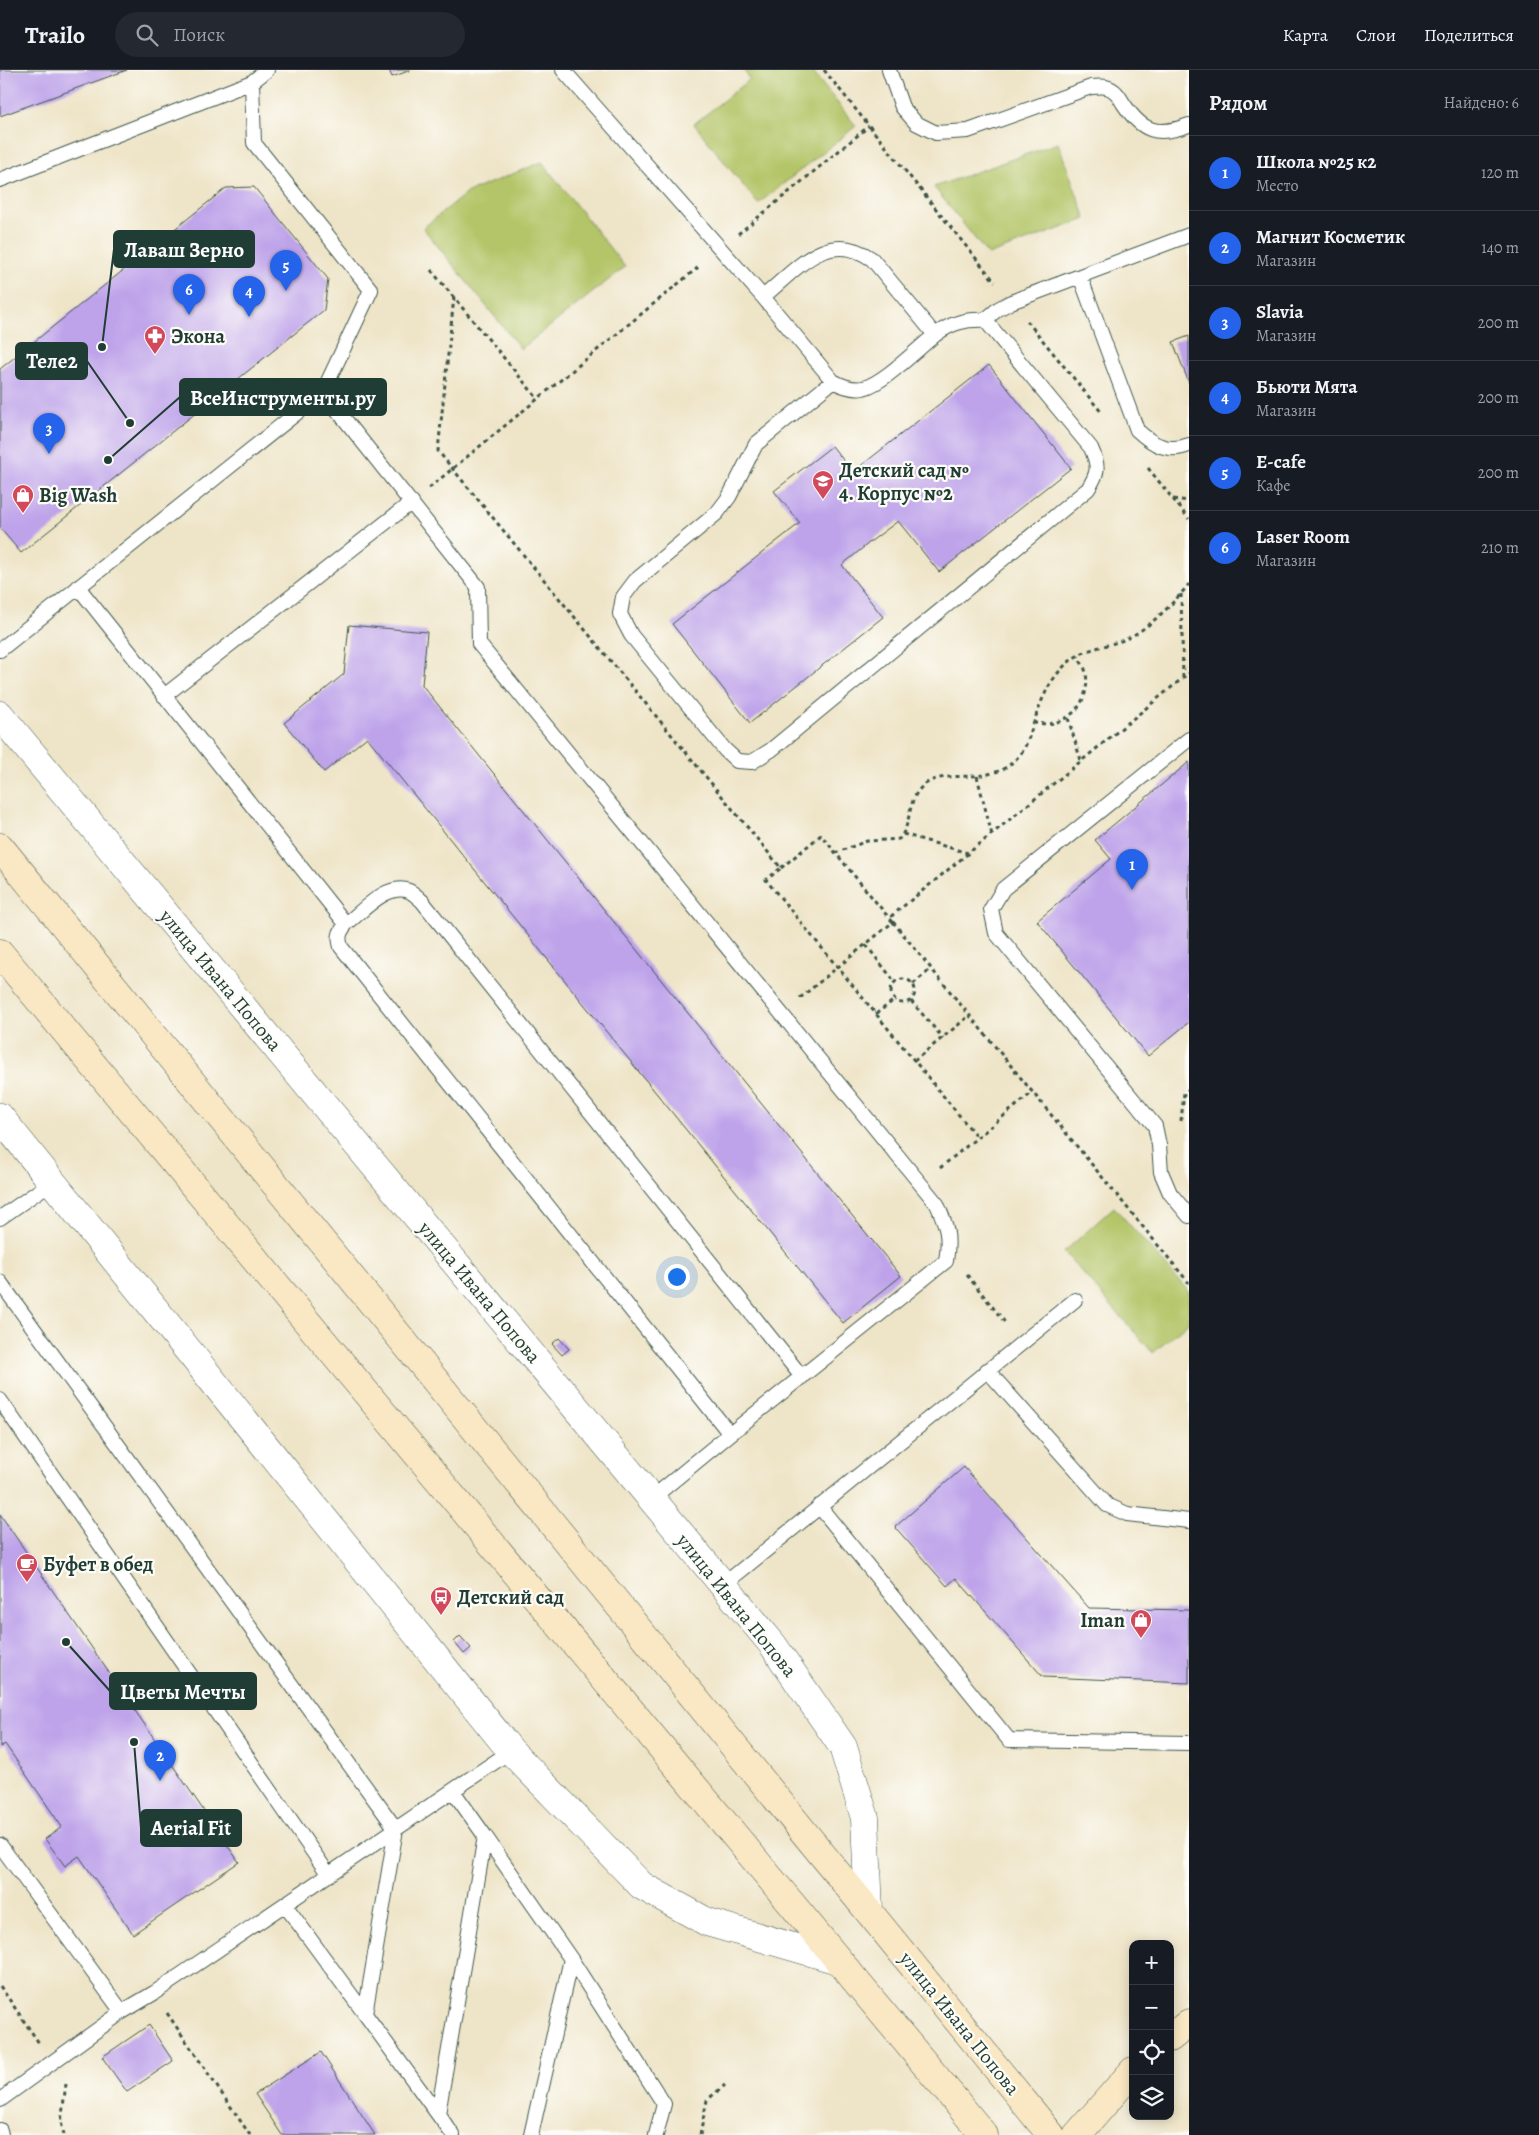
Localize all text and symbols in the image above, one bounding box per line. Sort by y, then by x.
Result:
search box [115,12,465,57]
text: Trailo [25,19,85,51]
icon: search [133,21,161,49]
text: Поиск [173,22,225,48]
text: Карта [1283,23,1328,47]
text: Слои [1356,23,1396,47]
text: Поделиться [1424,23,1514,47]
text: Рядом [1209,89,1267,117]
text: Найдено: 6 [1444,92,1519,114]
text: Школа №25 к2 [1256,149,1377,175]
text: 1 [1222,162,1228,184]
text: 120 m [1481,162,1519,184]
text: Место [1256,175,1299,197]
text: Магнит Косметик [1256,224,1405,250]
callout: Лаваш Зерно [114,231,254,267]
text: Лаваш Зерно [124,236,245,264]
text: 2 [1221,237,1229,259]
text: 140 m [1481,237,1519,259]
pin: 5 [270,250,302,291]
text: Магазин [1256,250,1316,272]
pin: 6 [173,274,205,315]
pin: 4 [233,276,265,317]
text: Slavia [1256,299,1304,325]
text: 3 [1222,312,1228,334]
text: 200 m [1478,312,1519,334]
place label: Экона [171,323,226,350]
pharmacy icon: Экона [143,324,167,355]
text: Магазин [1256,325,1316,347]
callout: Теле2 [16,343,87,379]
text: Теле2 [26,347,78,375]
text: Бьюти Мята [1256,374,1357,400]
callout: ВсеИнструменты.ру [180,379,386,415]
text: ВсеИнструменты.ру [190,384,377,412]
text: 4 [1221,387,1229,409]
text: 200 m [1478,387,1519,409]
text: Магазин [1256,400,1316,422]
pin: 3 [33,413,65,454]
text: E-cafe [1256,449,1306,475]
place label: Детский сад № 4. Корпус №2 [839,457,969,507]
text: 5 [1222,462,1228,484]
text: 200 m [1478,462,1519,484]
school or university icon: Детский сад № 4. Корпус №2 [811,469,835,500]
text: Кафе [1256,475,1290,497]
place label: Big Wash [39,482,118,509]
shop icon: Big Wash [11,483,35,514]
text: Laser Room [1256,524,1350,550]
text: 6 [1221,537,1229,559]
text: 210 m [1481,537,1519,559]
text: Магазин [1256,550,1316,572]
pin: 1 [1116,849,1148,890]
street label: улица Ивана Попова [153,903,289,1058]
street label: улица Ивана Попова [412,1215,548,1370]
your location [664,1264,690,1290]
street label: улица Ивана Попова [670,1527,803,1683]
place label: Буфет в обед [43,1551,153,1578]
cafe icon: Буфет в обед [15,1552,39,1583]
place label: Детский сад [457,1584,564,1611]
bus stop icon: Детский сад [429,1585,453,1616]
place label: Iman [1080,1607,1125,1634]
shop icon: Iman [1129,1608,1153,1639]
callout: Цветы Мечты [110,1673,256,1709]
text: Цветы Мечты [120,1678,246,1706]
pin: 2 [144,1740,176,1781]
callout: Aerial Fit [141,1810,241,1846]
text: Aerial Fit [150,1814,231,1842]
map controls [1129,1940,1174,2120]
button: + [1129,1940,1174,1985]
street label: улица Ивана Попова [893,1945,1026,2101]
button: − [1129,1985,1174,2030]
button: locate [1129,2030,1174,2075]
button: layers [1129,2075,1174,2120]

